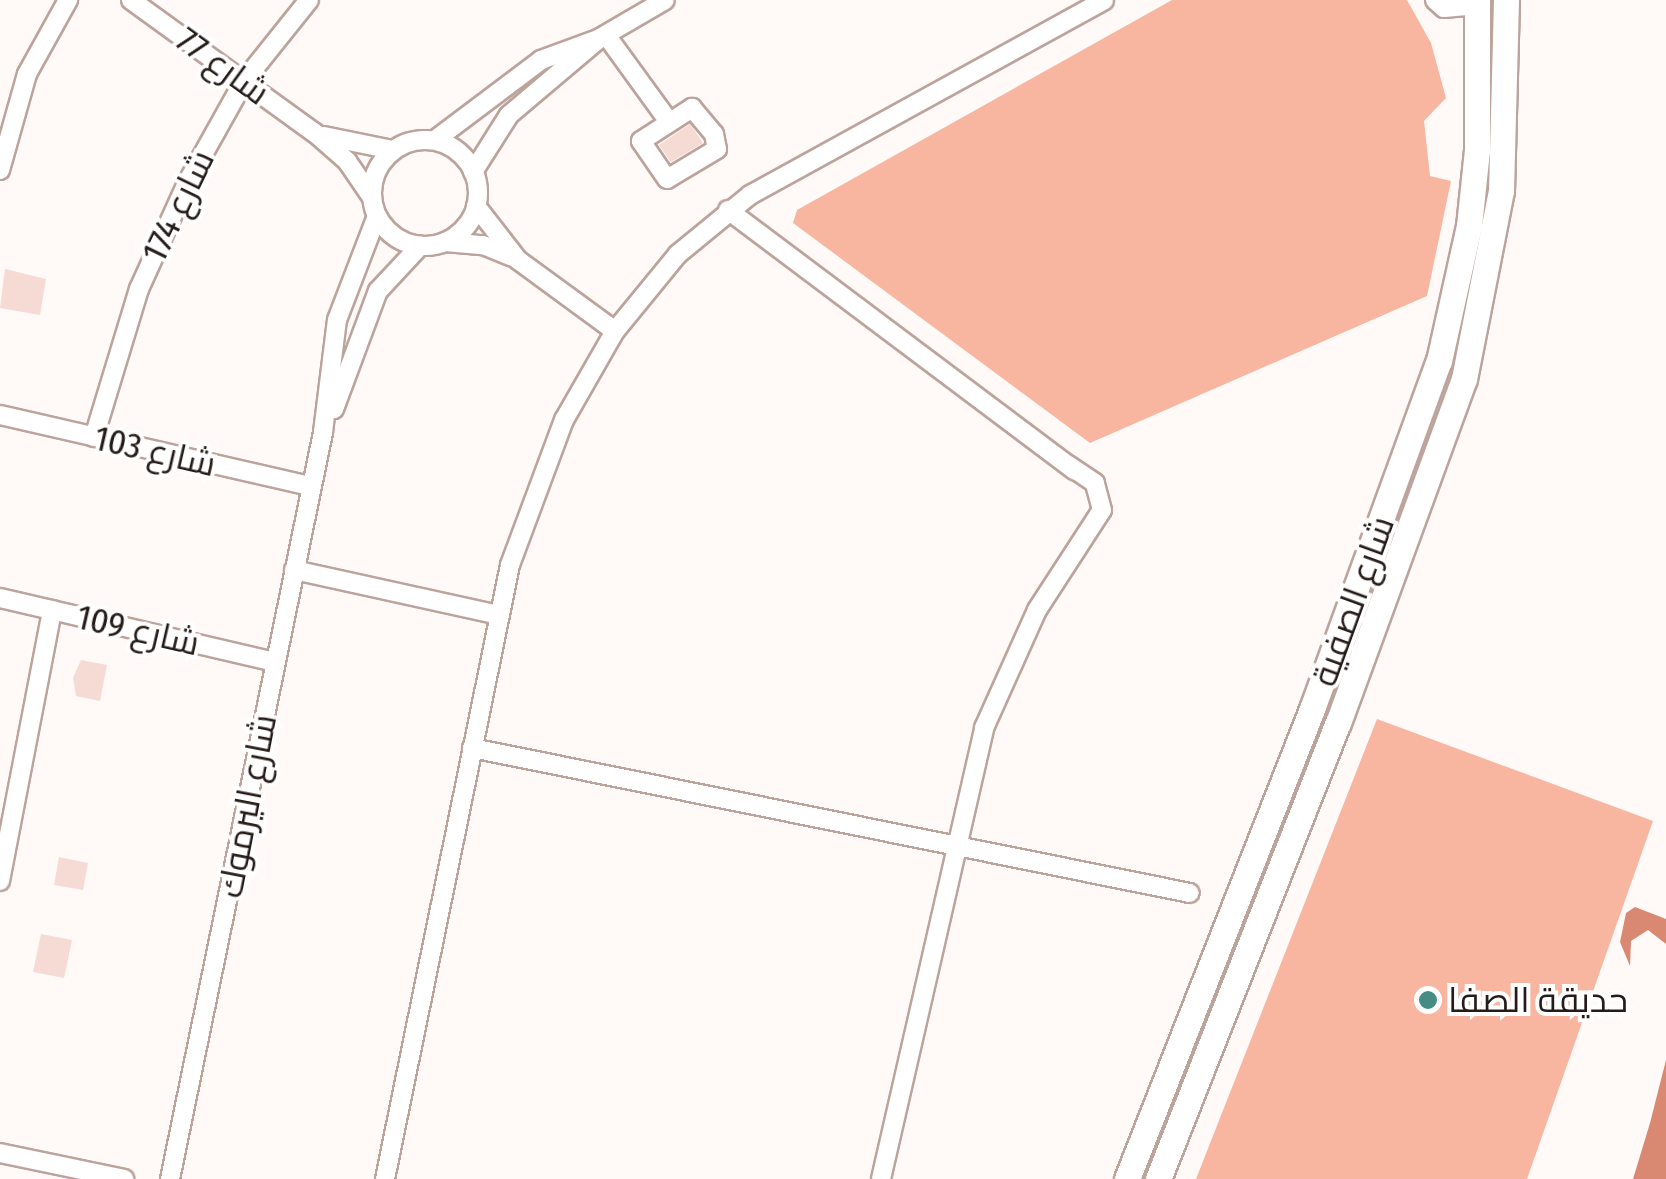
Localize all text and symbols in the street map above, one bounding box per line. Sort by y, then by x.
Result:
street label: شارع 77 [168,18,278,114]
street label: شارع 174 [133,143,223,269]
street label: شارع 103 [90,417,220,485]
street label: شارع الصفية [1303,510,1403,692]
street label: شارع 109 [73,596,203,664]
street label: شارع اليرموك [209,711,285,901]
place label: حديقة الصفا [1448,979,1628,1021]
marker: حديقة الصفا [1417,989,1439,1011]

